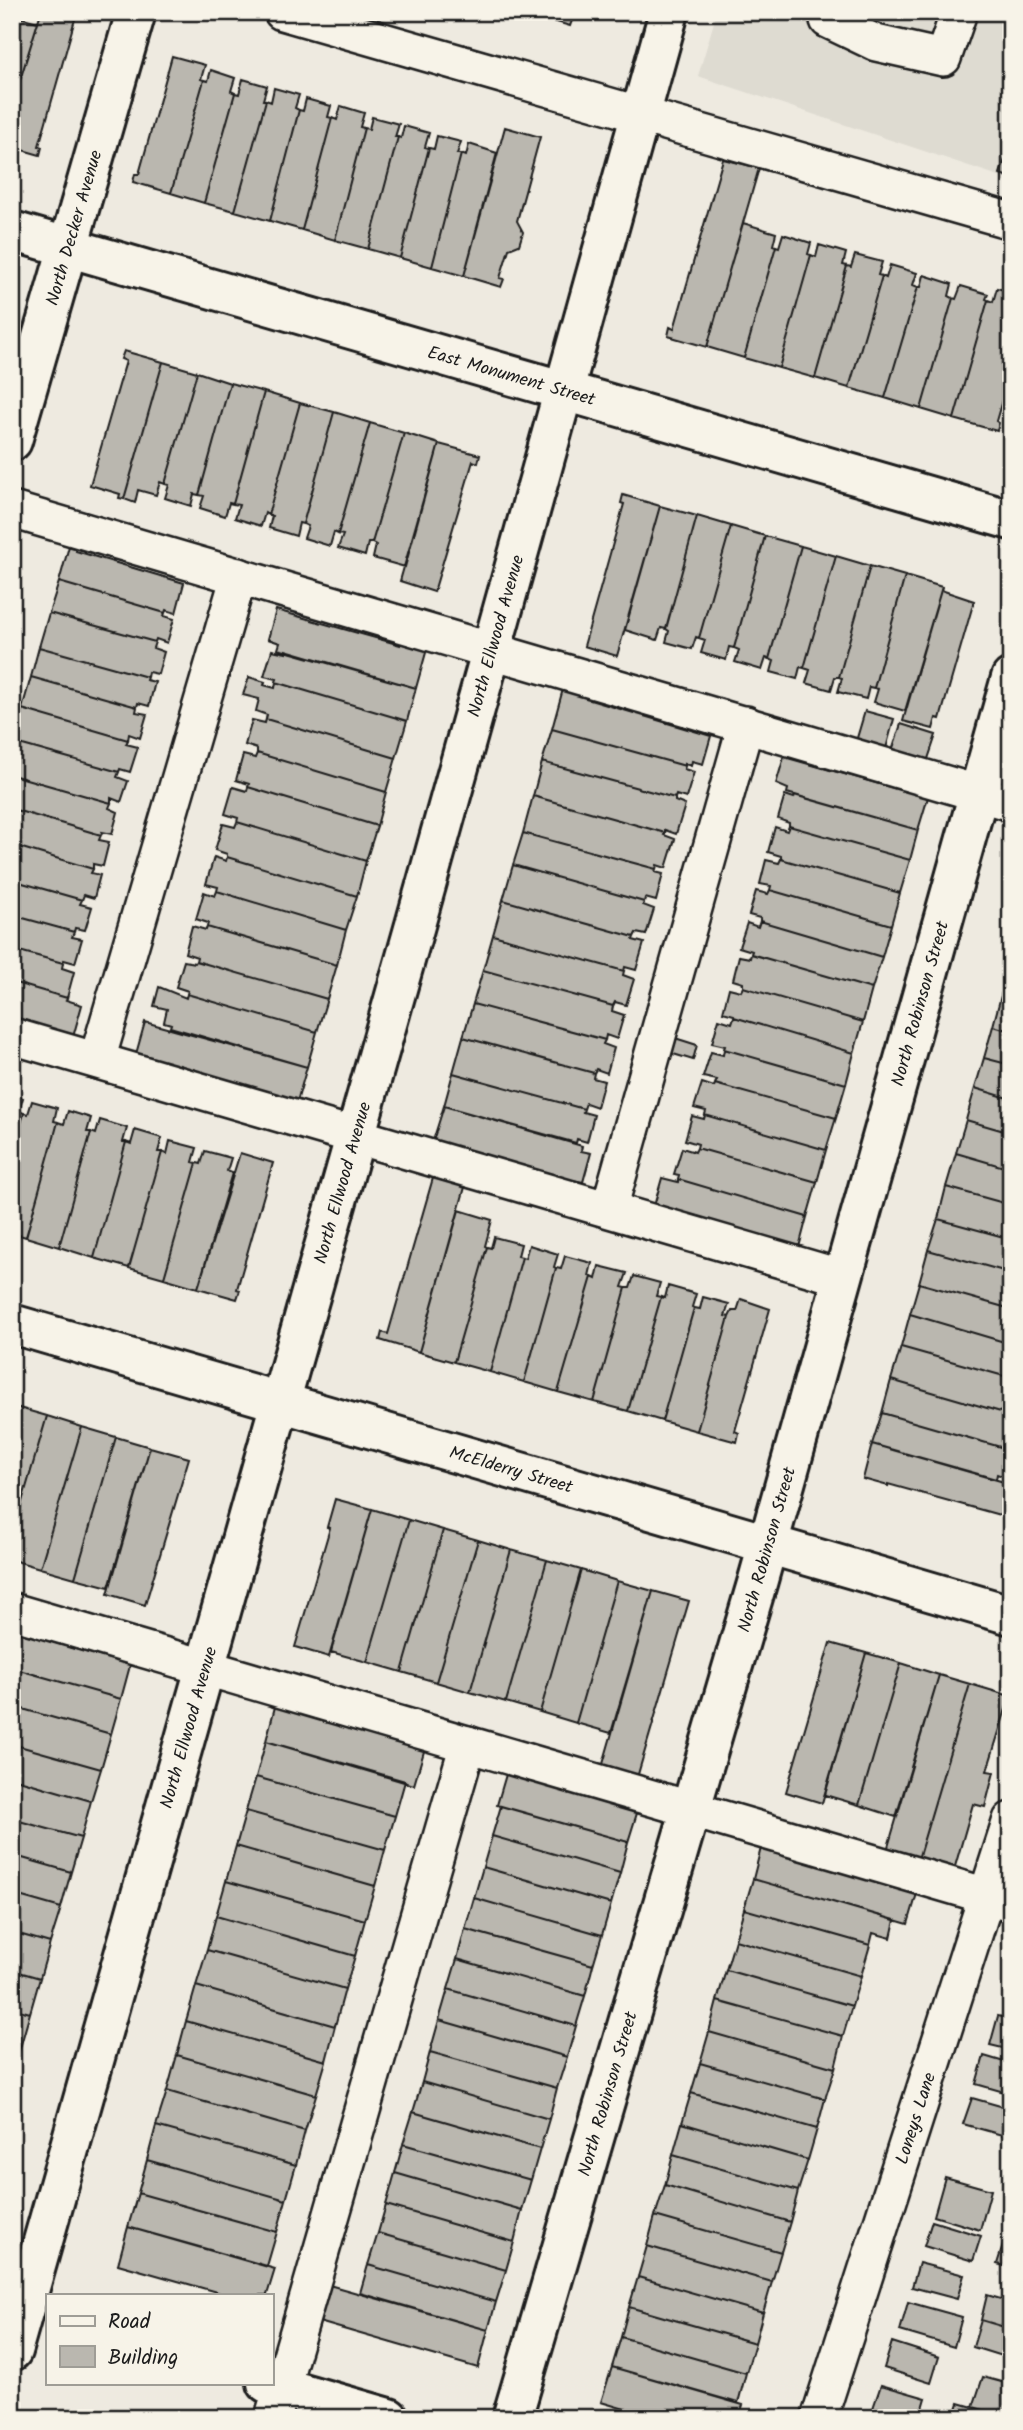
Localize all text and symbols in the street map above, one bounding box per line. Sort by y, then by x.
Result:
street label: North Decker Avenue [39,147,111,309]
street label: East Monument Street [424,339,599,415]
street label: North Ellwood Avenue [461,552,533,721]
street label: North Robinson Street [884,917,958,1090]
street label: North Ellwood Avenue [307,1099,380,1268]
street label: McElderry Street [446,1439,577,1503]
street label: North Robinson Street [730,1463,805,1636]
street label: North Ellwood Avenue [153,1643,226,1812]
street label: North Robinson Street [571,2007,647,2180]
street label: Loneys Lane [888,2069,945,2168]
legend [46,2294,273,2384]
text: Road [108,2306,151,2339]
text: Building [108,2342,178,2375]

